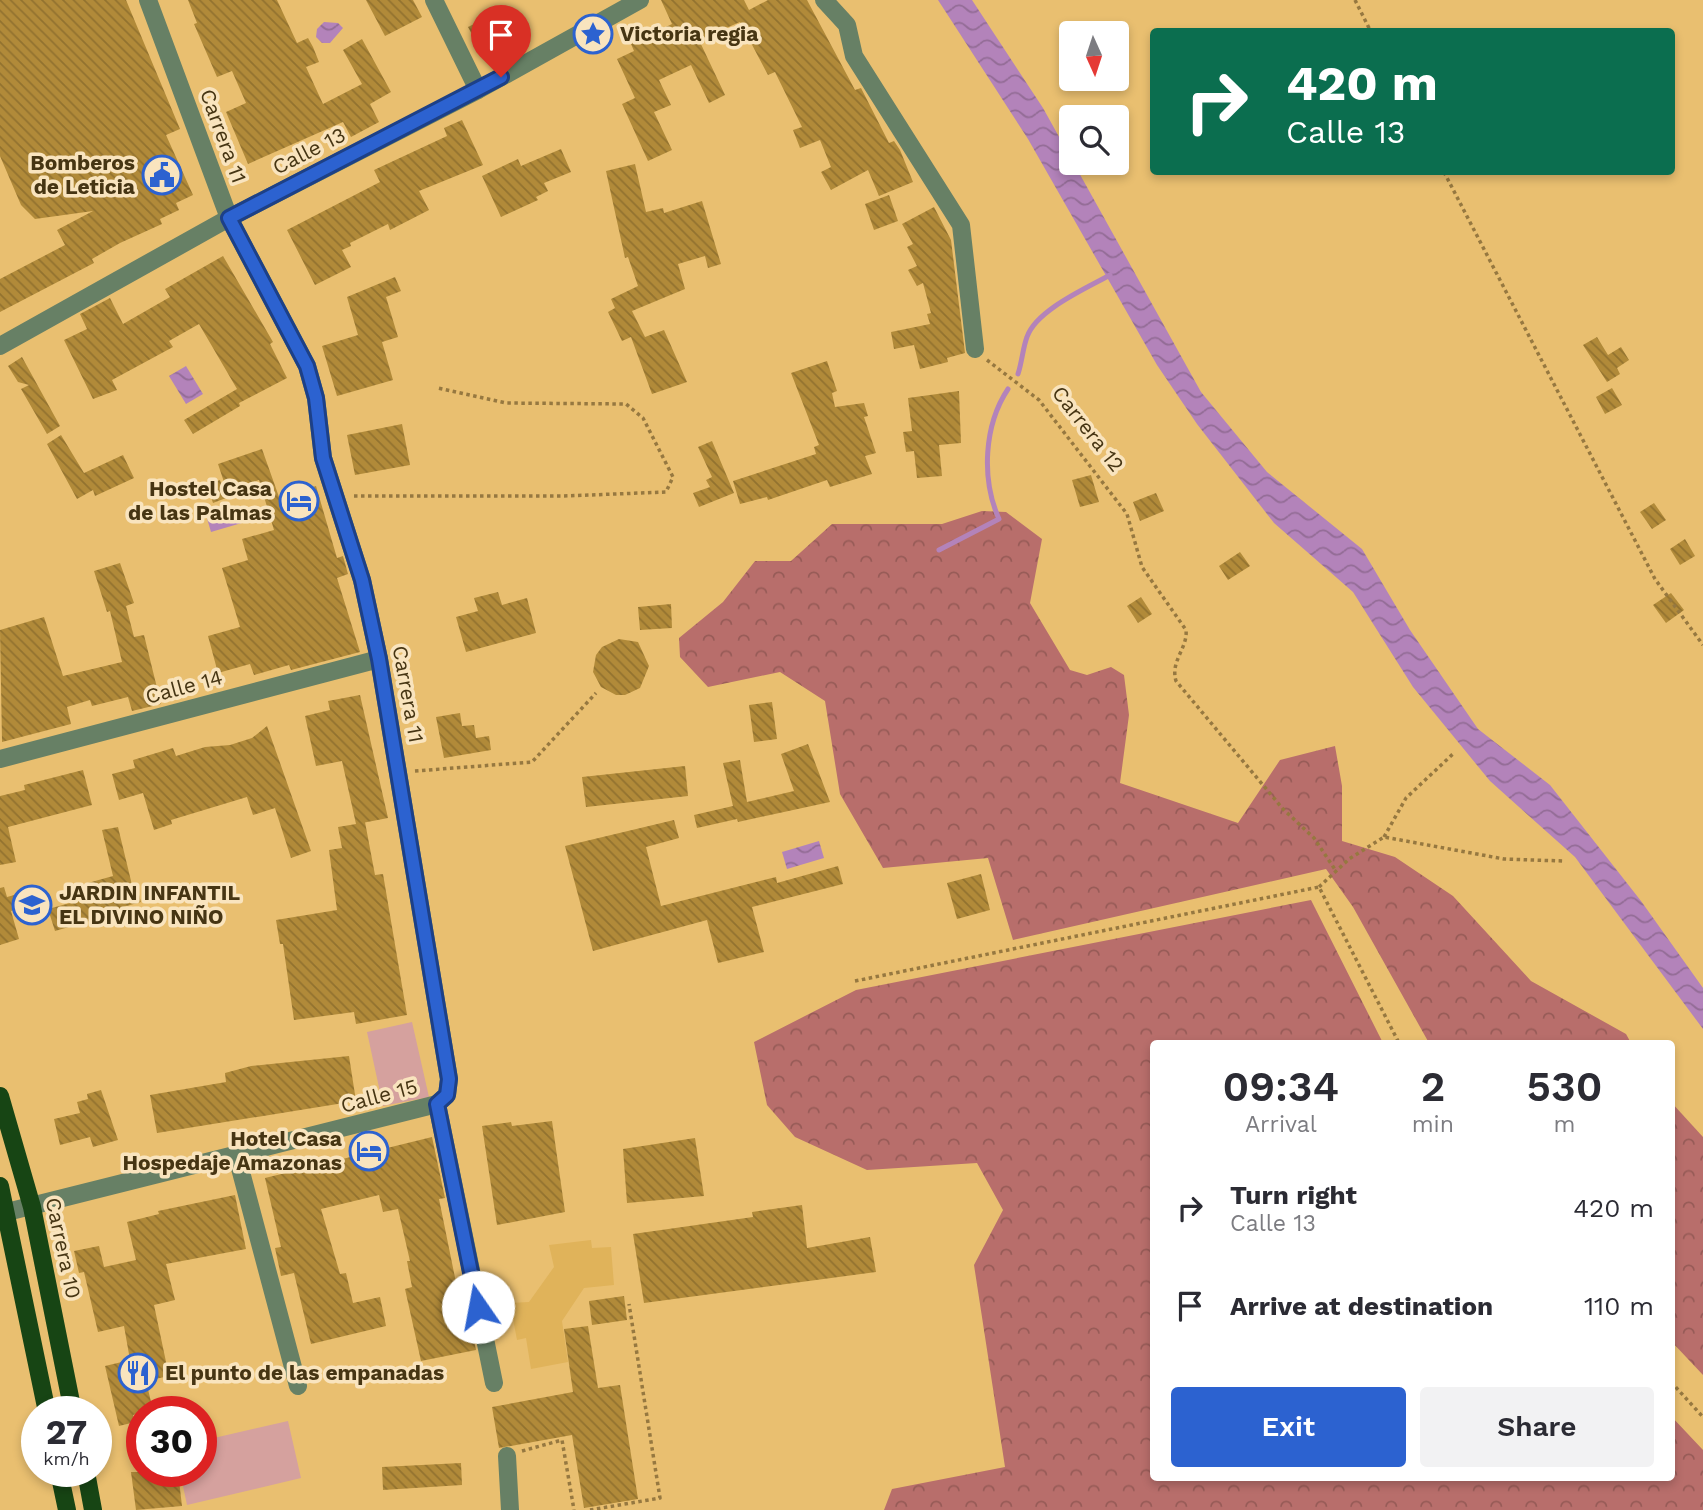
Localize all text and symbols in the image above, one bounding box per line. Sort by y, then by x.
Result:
pin [471,5,531,77]
place icon: Victoria regia [572,13,614,55]
icon: arrive [482,16,520,54]
place label: Victoria regia [620,21,759,46]
north arrow [1059,21,1129,91]
map controls [1059,21,1129,175]
text: 420 m [1286,54,1438,112]
icon: right [1171,56,1262,147]
street label: Carrera 11 [195,86,252,186]
button: search [1059,105,1129,175]
text: Calle 13 [1286,113,1406,151]
street label: Calle 13 [268,122,349,179]
place label: Bomberos de Leticia [30,150,136,199]
public building icon: Bomberos de Leticia [141,154,183,196]
street label: Carrera 12 [1047,381,1130,477]
place label: Hostel Casa de las Palmas [128,476,273,525]
hotel icon: Hostel Casa de las Palmas [278,480,320,522]
street label: Carrera 11 [388,643,429,744]
street label: Calle 14 [142,664,225,709]
place label: JARDIN INFANTIL EL DIVINO NIÑO [59,880,240,929]
school or university icon: JARDIN INFANTIL EL DIVINO NIÑO [11,884,53,926]
text: 09:34 [1223,1062,1339,1111]
text: 2 [1420,1062,1445,1111]
text: 530 [1527,1062,1602,1111]
street label: Calle 15 [338,1073,420,1118]
text: Arrival [1245,1111,1317,1138]
text: min [1412,1111,1454,1138]
text: m [1554,1111,1575,1138]
place label: Hotel Casa Hospedaje Amazonas [122,1126,343,1175]
hotel icon: Hotel Casa Hospedaje Amazonas [348,1130,390,1172]
text: Turn right [1230,1180,1357,1210]
icon: right [1171,1189,1209,1227]
text: 420 m [1573,1193,1654,1223]
street label: Carrera 10 [41,1195,86,1301]
text: Calle 13 [1230,1210,1316,1237]
position arrow [441,1270,515,1344]
icon: arrive [1171,1287,1209,1325]
text: Arrive at destination [1230,1291,1493,1321]
text: 110 m [1584,1291,1654,1321]
restaurant icon: El punto de las empanadas [117,1352,159,1394]
place label: El punto de las empanadas [165,1360,444,1385]
button: Exit [1171,1387,1406,1467]
button: Share [1420,1387,1654,1467]
speed limit sign: 30 [126,1396,217,1487]
text: 27 [46,1411,87,1453]
text: km/h [43,1448,90,1469]

